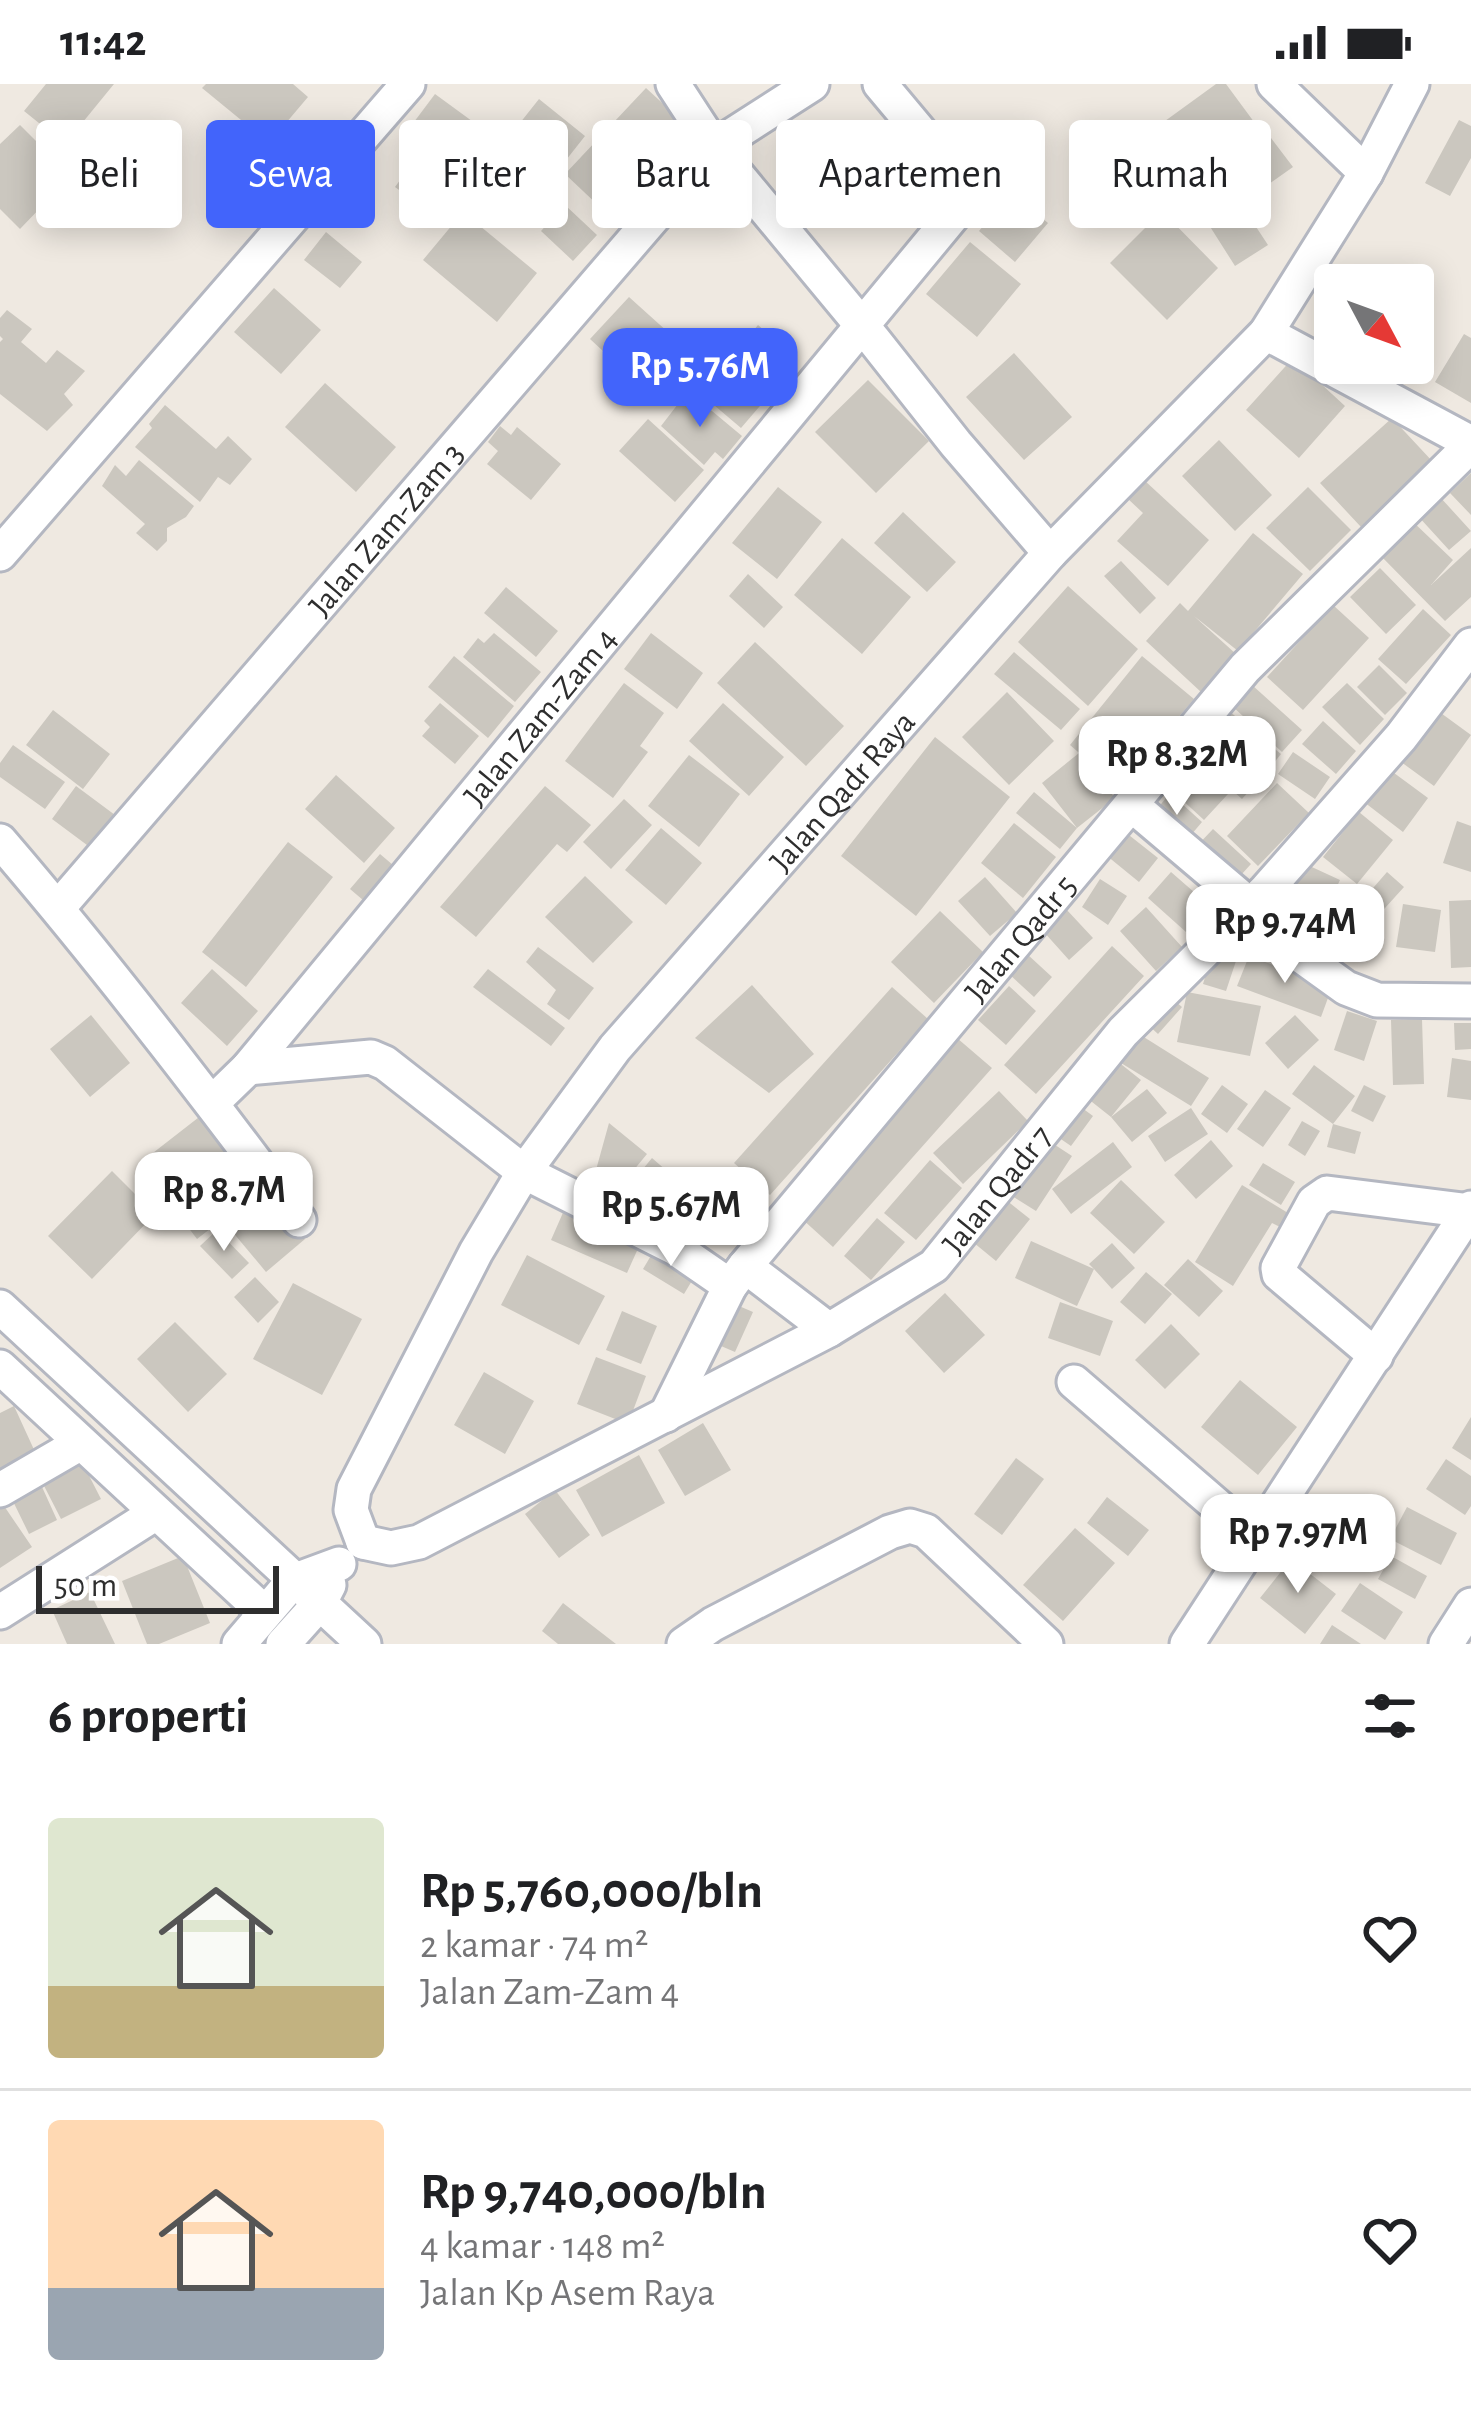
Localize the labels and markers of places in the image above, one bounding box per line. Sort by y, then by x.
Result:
pin: Rp 5.76M [576,328,824,430]
pin: Rp 8.32M [1053,716,1301,818]
pin: Rp 9.74M [1161,884,1409,986]
pin: Rp 8.7M [113,1152,335,1254]
pin: Rp 5.67M [547,1167,795,1269]
pin: Rp 7.97M [1174,1494,1422,1596]

